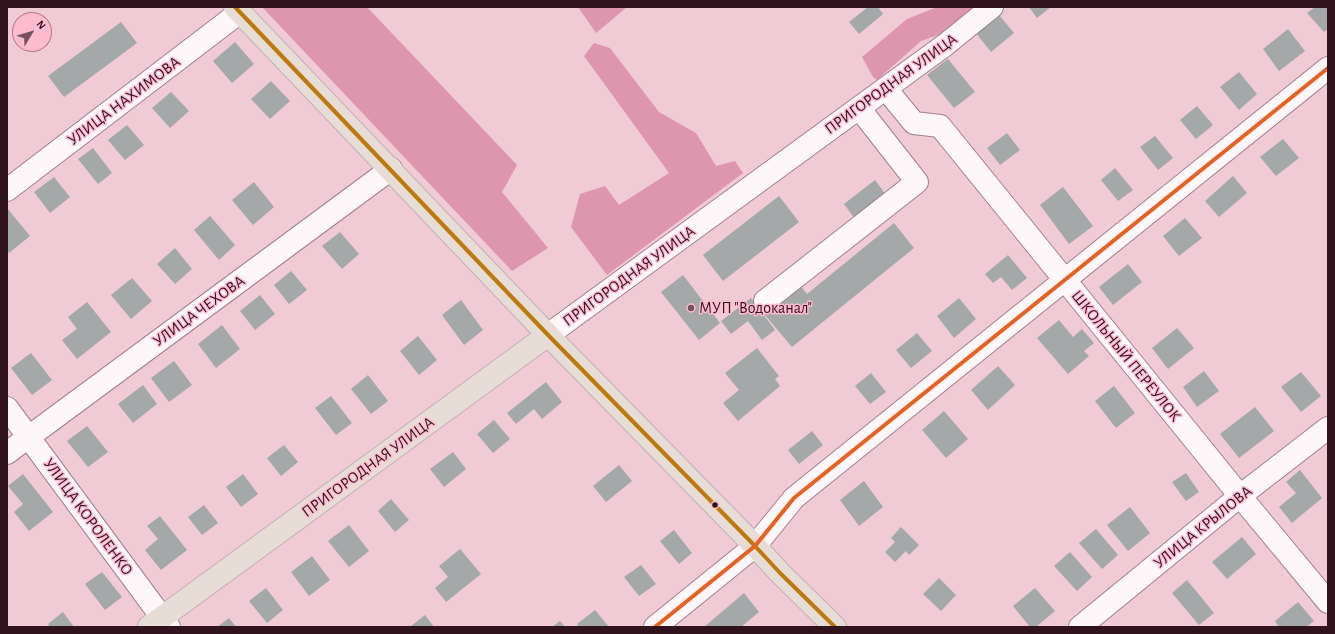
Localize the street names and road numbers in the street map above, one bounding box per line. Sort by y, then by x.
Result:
street label: ПРИГОРОДНАЯ УЛИЦА [821,29,961,139]
street label: УЛИЦА НАХИМОВА [64,52,184,150]
street label: ПРИГОРОДНАЯ УЛИЦА [559,221,699,331]
street label: УЛИЦА ЧЕХОВА [149,271,249,351]
street label: ШКОЛЬНЫЙ ПЕРЕУЛОК [1067,286,1185,426]
street label: ПРИГОРОДНАЯ УЛИЦА [298,412,438,522]
street label: УЛИЦА КОРОЛЕНКО [39,455,137,579]
street label: УЛИЦА КРЫЛОВА [1150,482,1256,572]

